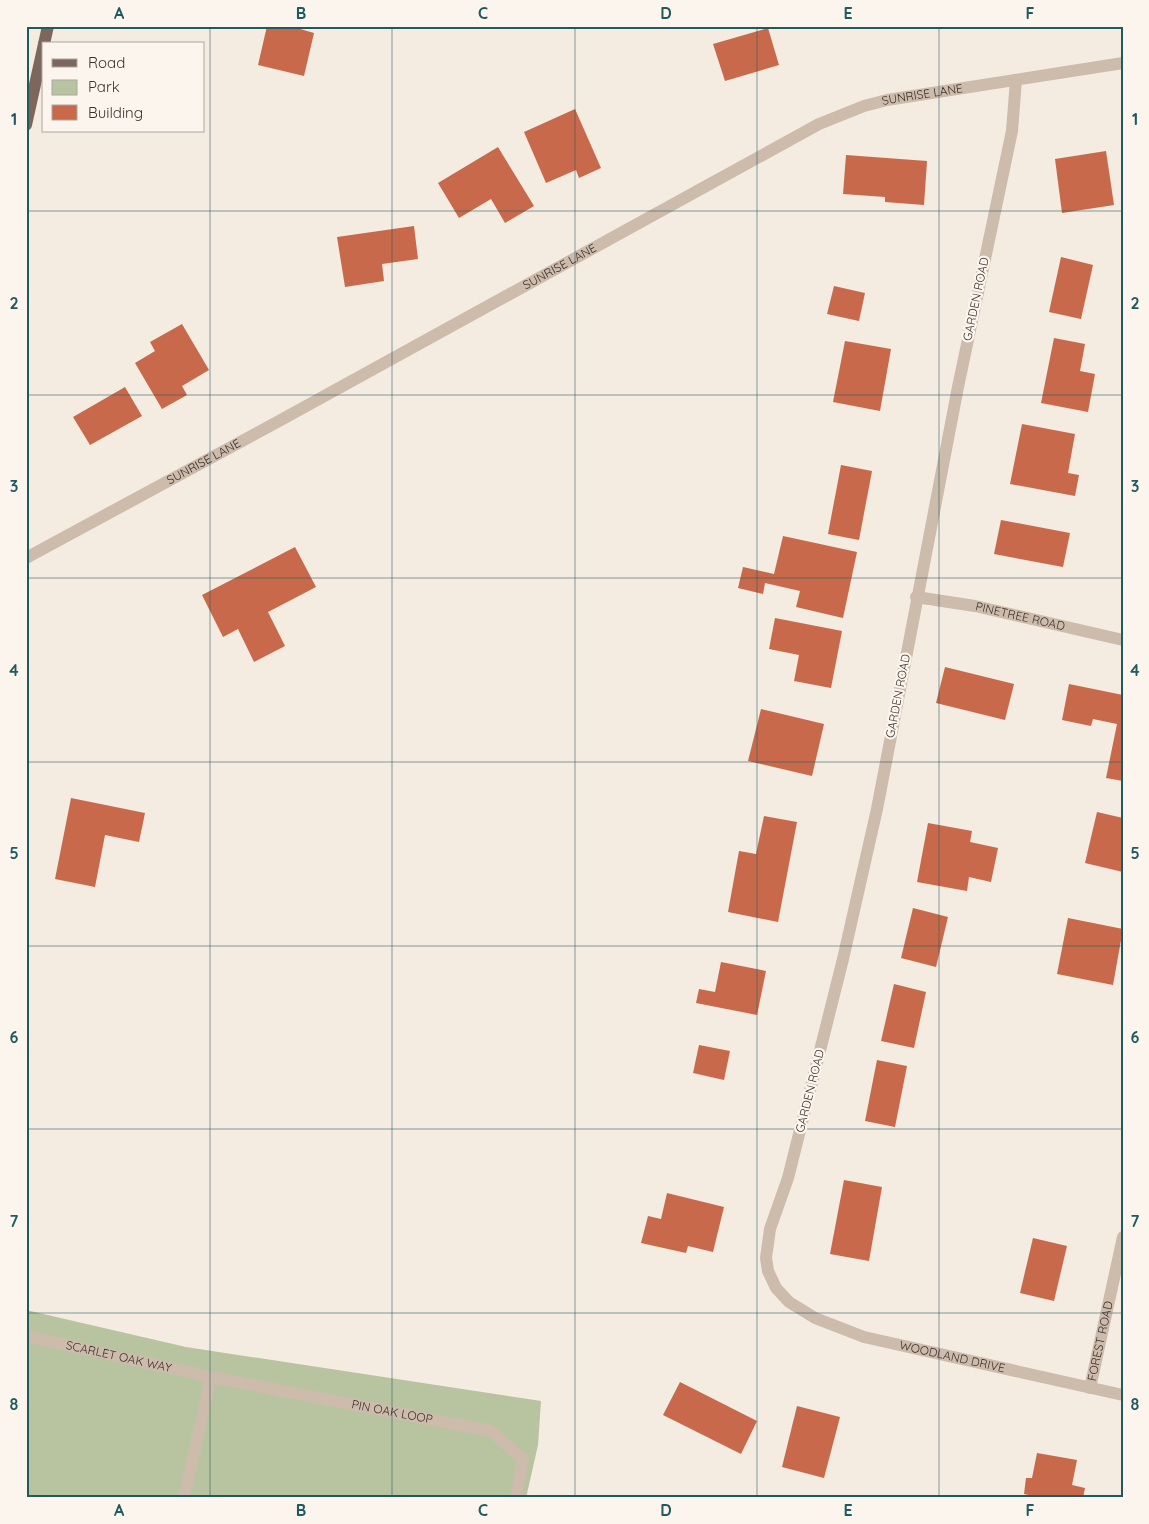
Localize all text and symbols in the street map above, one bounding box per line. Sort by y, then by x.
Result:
text: A [114,3,125,23]
text: B [296,3,306,23]
text: C [478,3,488,23]
text: D [660,3,672,23]
text: E [843,3,853,23]
text: F [1026,3,1035,23]
legend [42,42,205,132]
text: Road [88,53,125,72]
text: Park [88,77,120,96]
street label: SUNRISE LANE [880,80,964,108]
text: Building [88,103,143,122]
text: 1 [11,109,17,129]
text: 1 [1132,109,1138,129]
street label: SUNRISE LANE [520,240,599,292]
street label: GARDEN ROAD [959,255,992,342]
text: 2 [9,293,19,313]
text: 2 [1130,293,1140,313]
street label: SUNRISE LANE [164,435,243,487]
text: 3 [10,476,18,496]
text: 3 [1131,476,1139,496]
street label: PINETREE ROAD [974,598,1067,634]
street label: GARDEN ROAD [882,652,913,739]
text: 4 [9,660,19,680]
text: 4 [1130,660,1140,680]
text: 5 [9,843,19,863]
text: 5 [1130,843,1140,863]
text: 6 [10,1027,19,1047]
text: 6 [1131,1027,1140,1047]
street label: GARDEN ROAD [792,1047,827,1134]
text: 7 [10,1211,19,1231]
text: 7 [1131,1211,1140,1231]
street label: FOREST ROAD [1084,1299,1116,1382]
street label: SCARLET OAK WAY [65,1337,173,1375]
street label: WOODLAND DRIVE [898,1337,1007,1375]
text: 8 [10,1394,19,1414]
text: 8 [1131,1394,1140,1414]
street label: PIN OAK LOOP [350,1396,434,1427]
text: A [114,1500,125,1520]
text: B [296,1500,306,1520]
text: C [478,1500,488,1520]
text: D [660,1500,672,1520]
text: E [843,1500,853,1520]
text: F [1026,1500,1035,1520]

